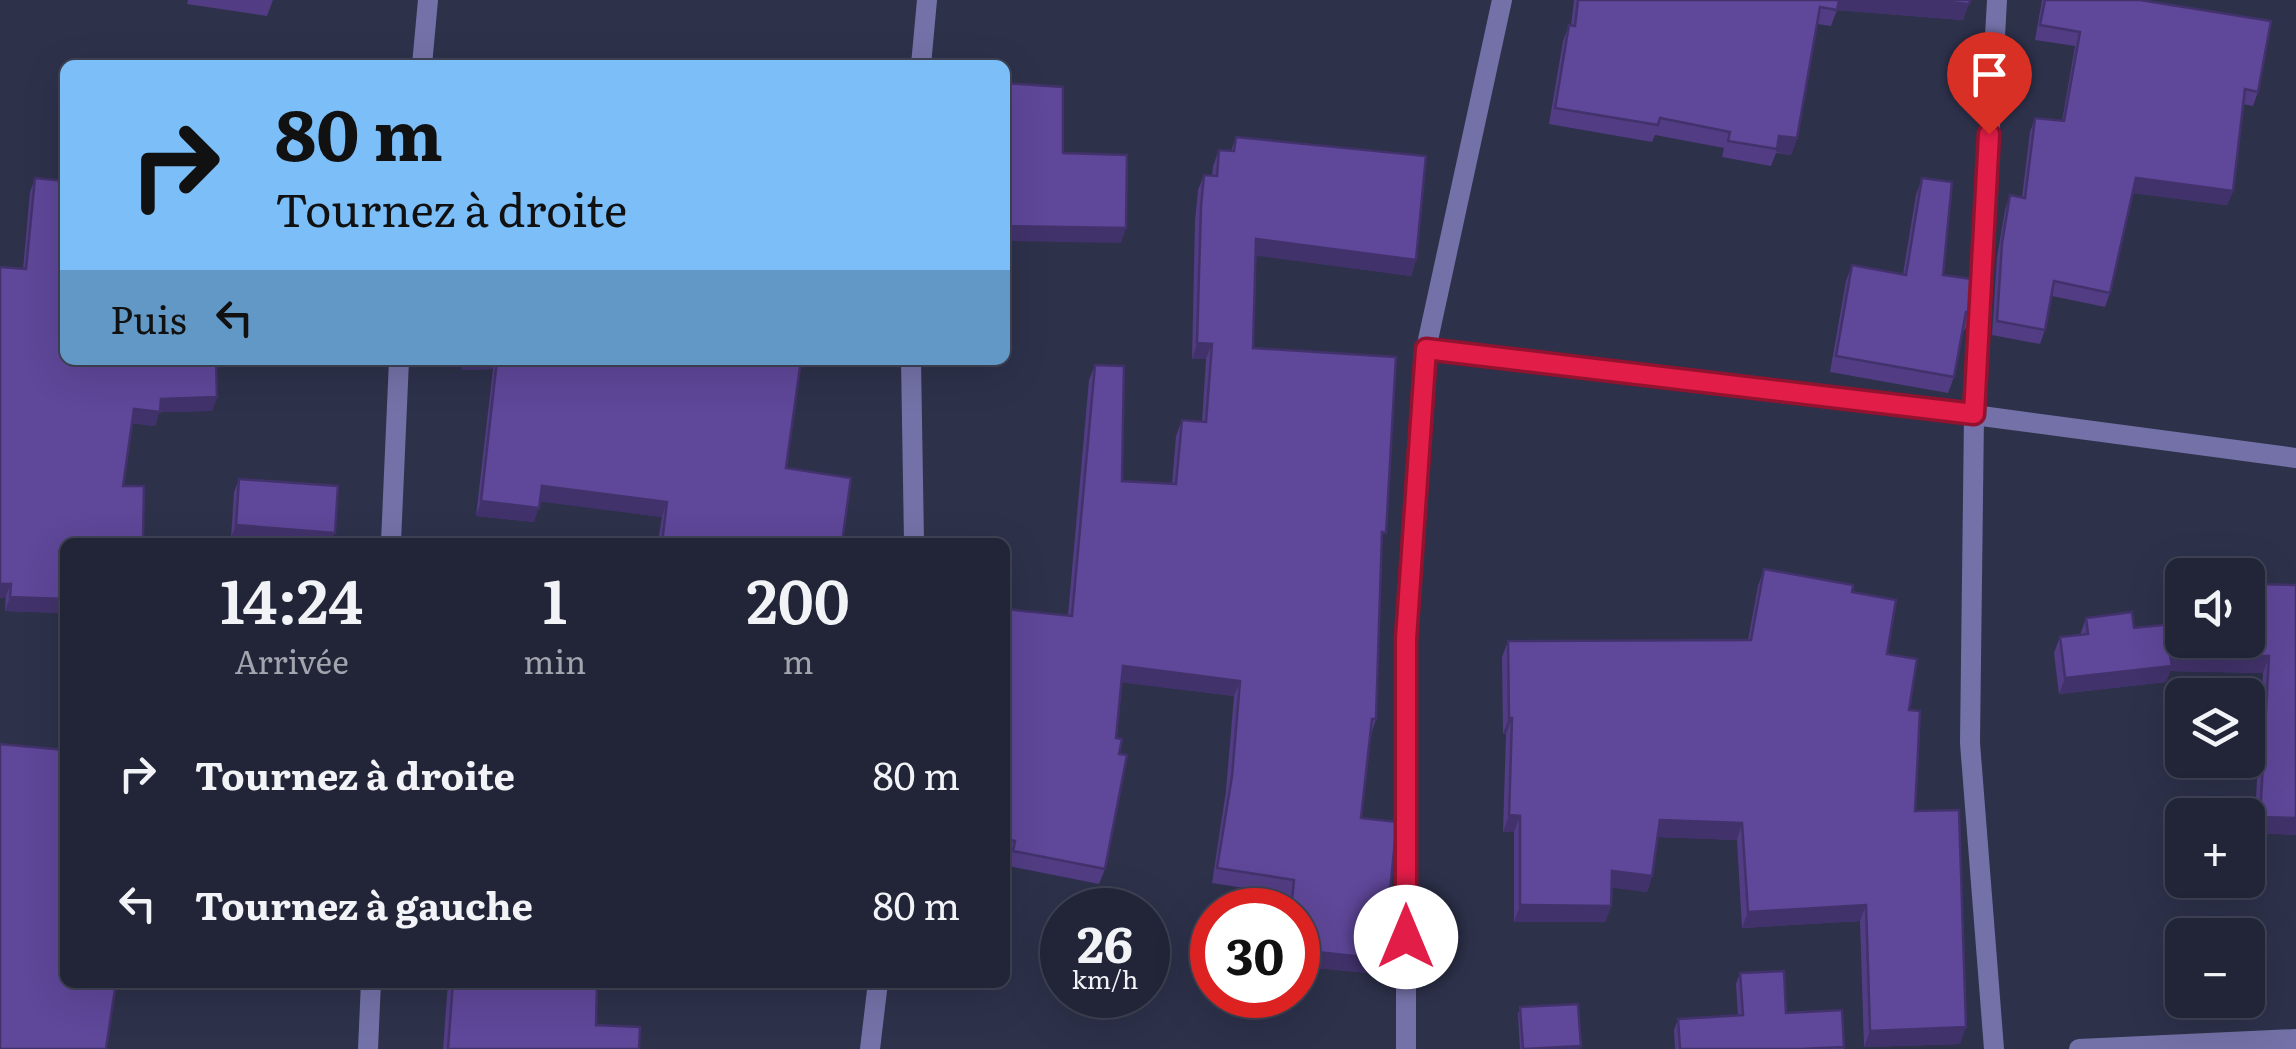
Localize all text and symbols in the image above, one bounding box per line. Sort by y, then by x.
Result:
pin [1947,32,2032,135]
icon: arrive [1962,47,2017,102]
text: 80 m [275,79,443,183]
icon: right [110,100,240,230]
text: Tournez à droite [275,174,627,241]
text: Puis [110,289,187,346]
icon: left [207,290,262,345]
text: 14:24 [220,553,363,642]
text: 1 [542,553,567,642]
text: 200 [746,553,850,642]
map controls [2165,558,2265,1018]
button: sound [2165,558,2265,658]
text: Arrivée [235,636,349,684]
text: min [523,636,586,684]
text: m [783,636,814,684]
button: layers [2165,678,2265,778]
text: Tournez à droite [195,745,515,802]
text: 80 m [873,745,960,802]
icon: right [110,746,165,801]
button: + [2165,798,2265,898]
text: Tournez à gauche [195,875,533,932]
text: 80 m [873,875,960,932]
icon: left [110,876,165,931]
position arrow [1354,885,1458,989]
speed limit sign: 30 [1190,888,1320,1018]
text: 26 [1077,904,1133,978]
button: − [2165,918,2265,1018]
text: km/h [1072,960,1138,997]

